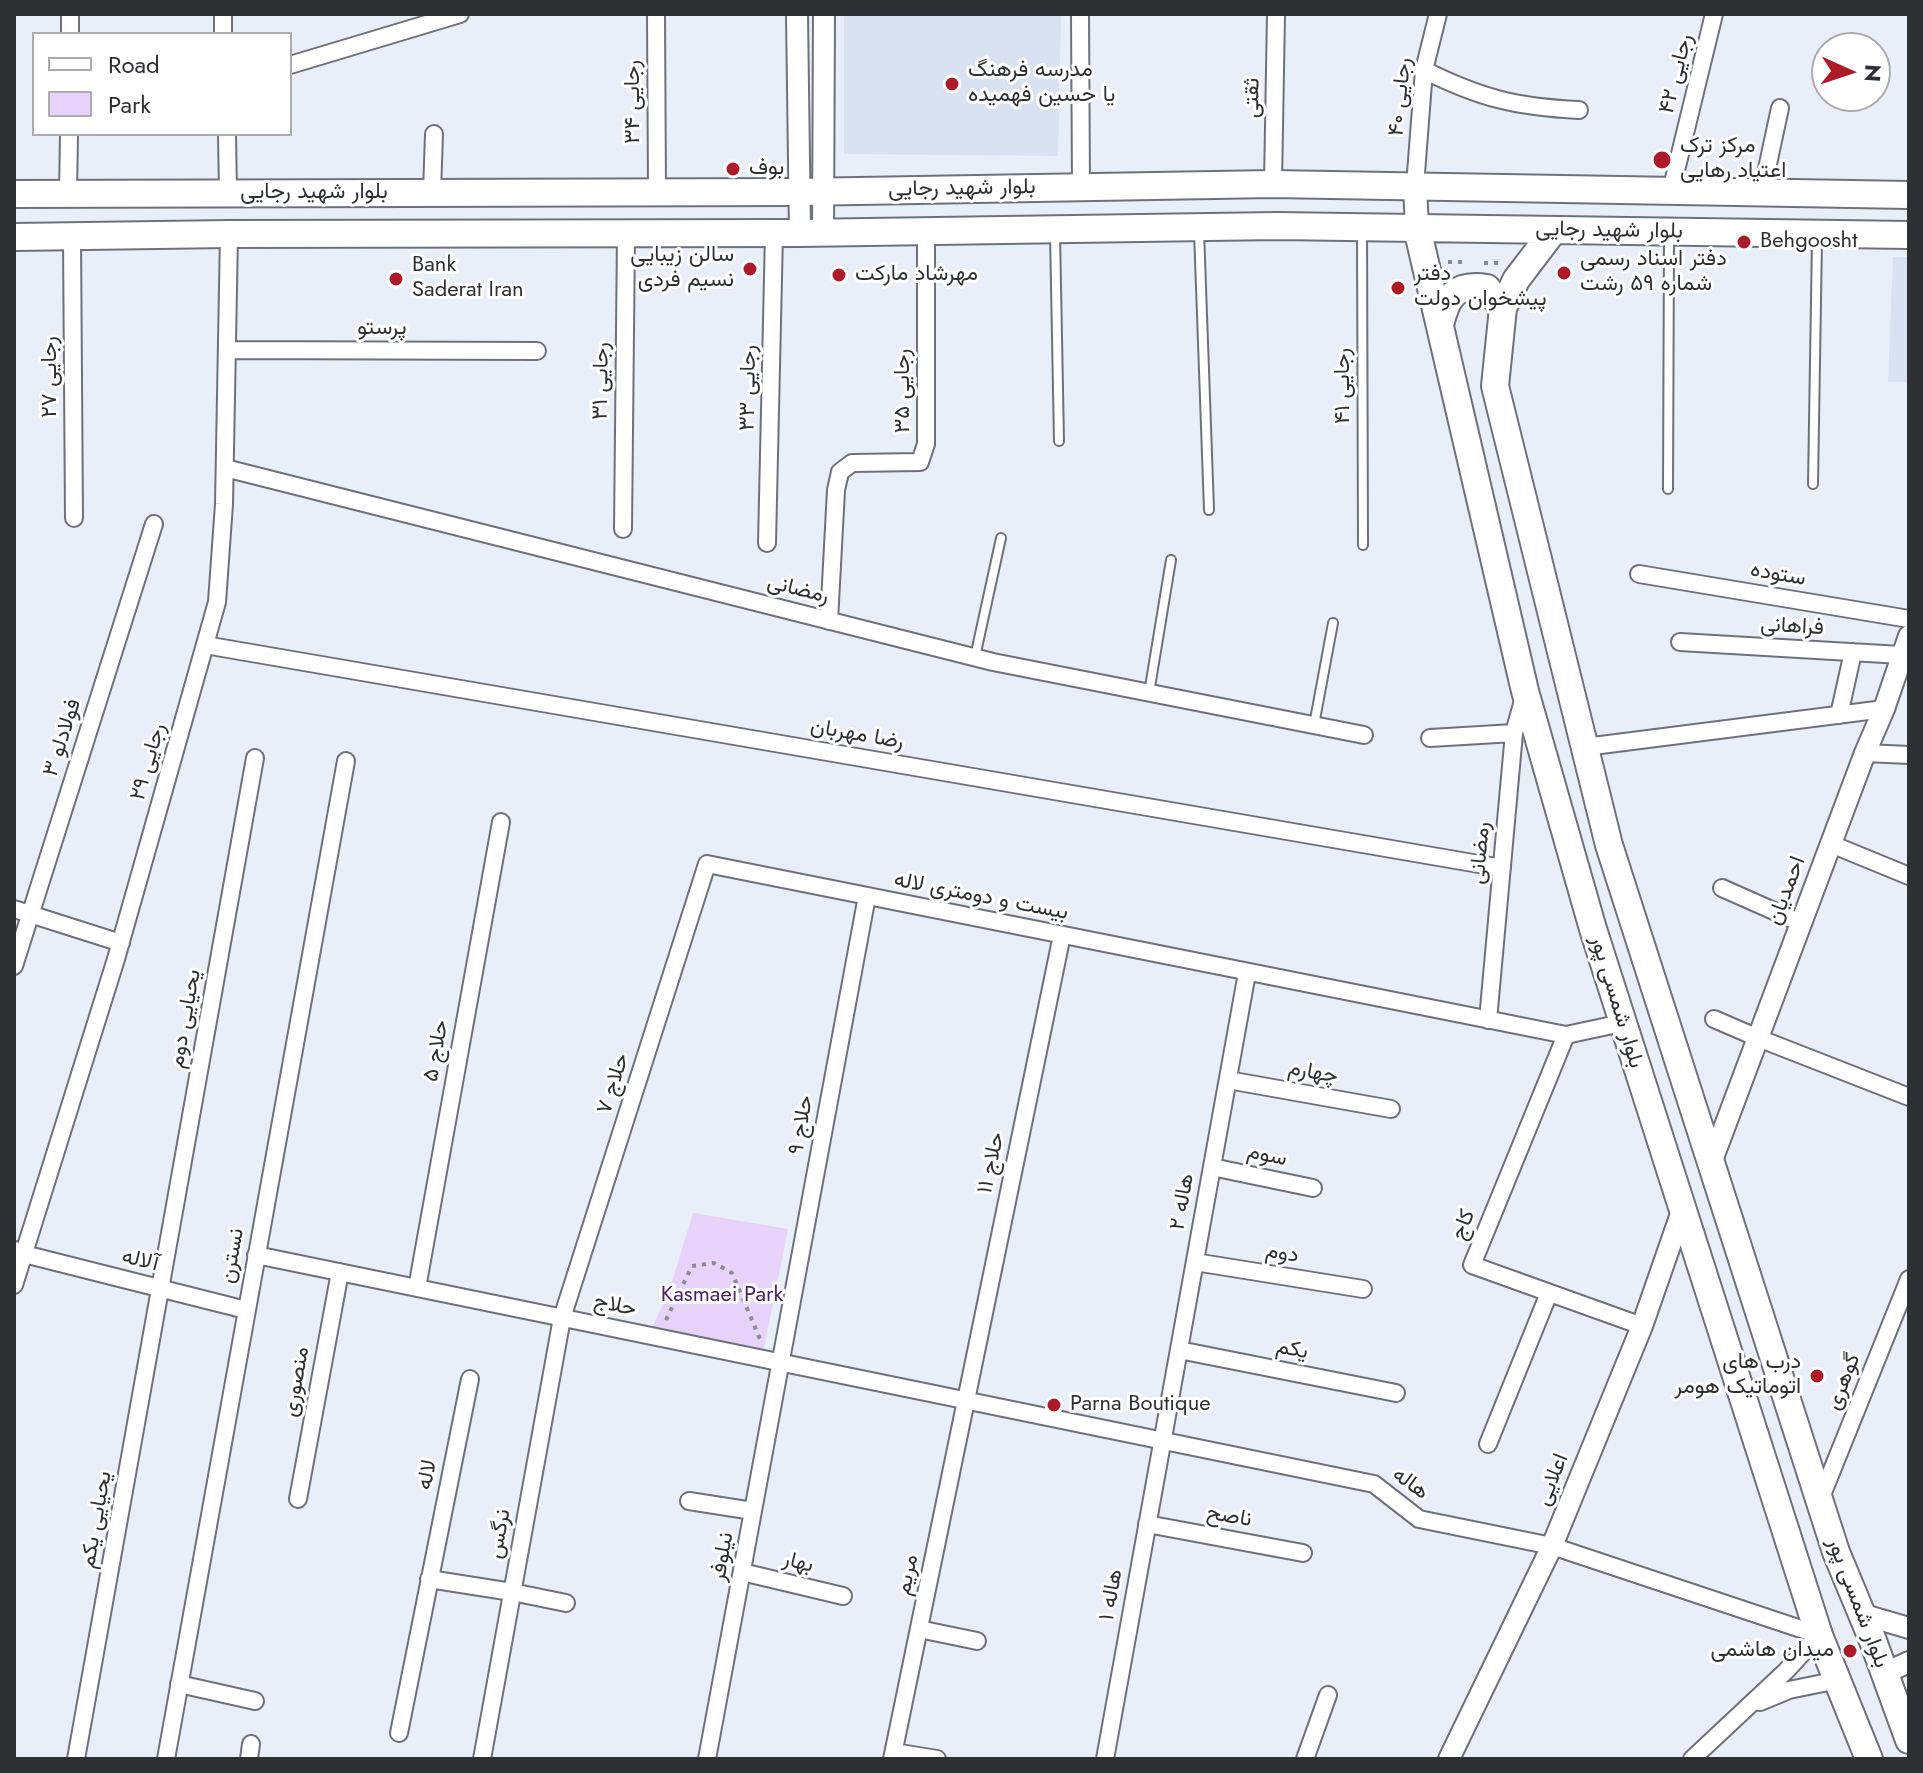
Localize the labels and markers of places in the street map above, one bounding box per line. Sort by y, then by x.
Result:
place label: مدرسه فرهنگ یا حسین فهمیده [968,58,1115,110]
marker: مدرسه فرهنگ یا حسین فهمیده [943,75,961,93]
place label: مرکز ترک اعتیاد رهایی [1680,134,1786,186]
marker: مرکز ترک اعتیاد رهایی [1651,149,1673,171]
place label: بوف [749,156,784,182]
marker: بوف [724,160,742,178]
place label: Behgoosht [1760,229,1857,255]
marker: Behgoosht [1735,233,1753,251]
place label: سالن زیبایی نسیم فردی [630,243,734,294]
place label: دفتر اسناد رسمی شماره ۵۹ رشت [1580,247,1727,298]
place label: Bank Saderat Iran [412,253,524,304]
marker: سالن زیبایی نسیم فردی [741,260,759,278]
place label: مهرشاد مارکت [855,262,978,288]
place label: دفتر پیشخوان دولت [1414,262,1547,314]
marker: دفتر اسناد رسمی شماره ۵۹ رشت [1555,264,1573,282]
marker: مهرشاد مارکت [830,266,848,284]
marker: Bank Saderat Iran [387,270,405,288]
marker: دفتر پیشخوان دولت [1389,279,1407,297]
place label: درب های اتوماتیک هومر [1675,1350,1801,1402]
marker: درب های اتوماتیک هومر [1808,1367,1826,1385]
place label: Parna Boutique [1070,1392,1211,1418]
marker: Parna Boutique [1045,1396,1063,1414]
place label: میدان هاشمی [1710,1638,1834,1664]
marker: میدان هاشمی [1841,1642,1859,1660]

